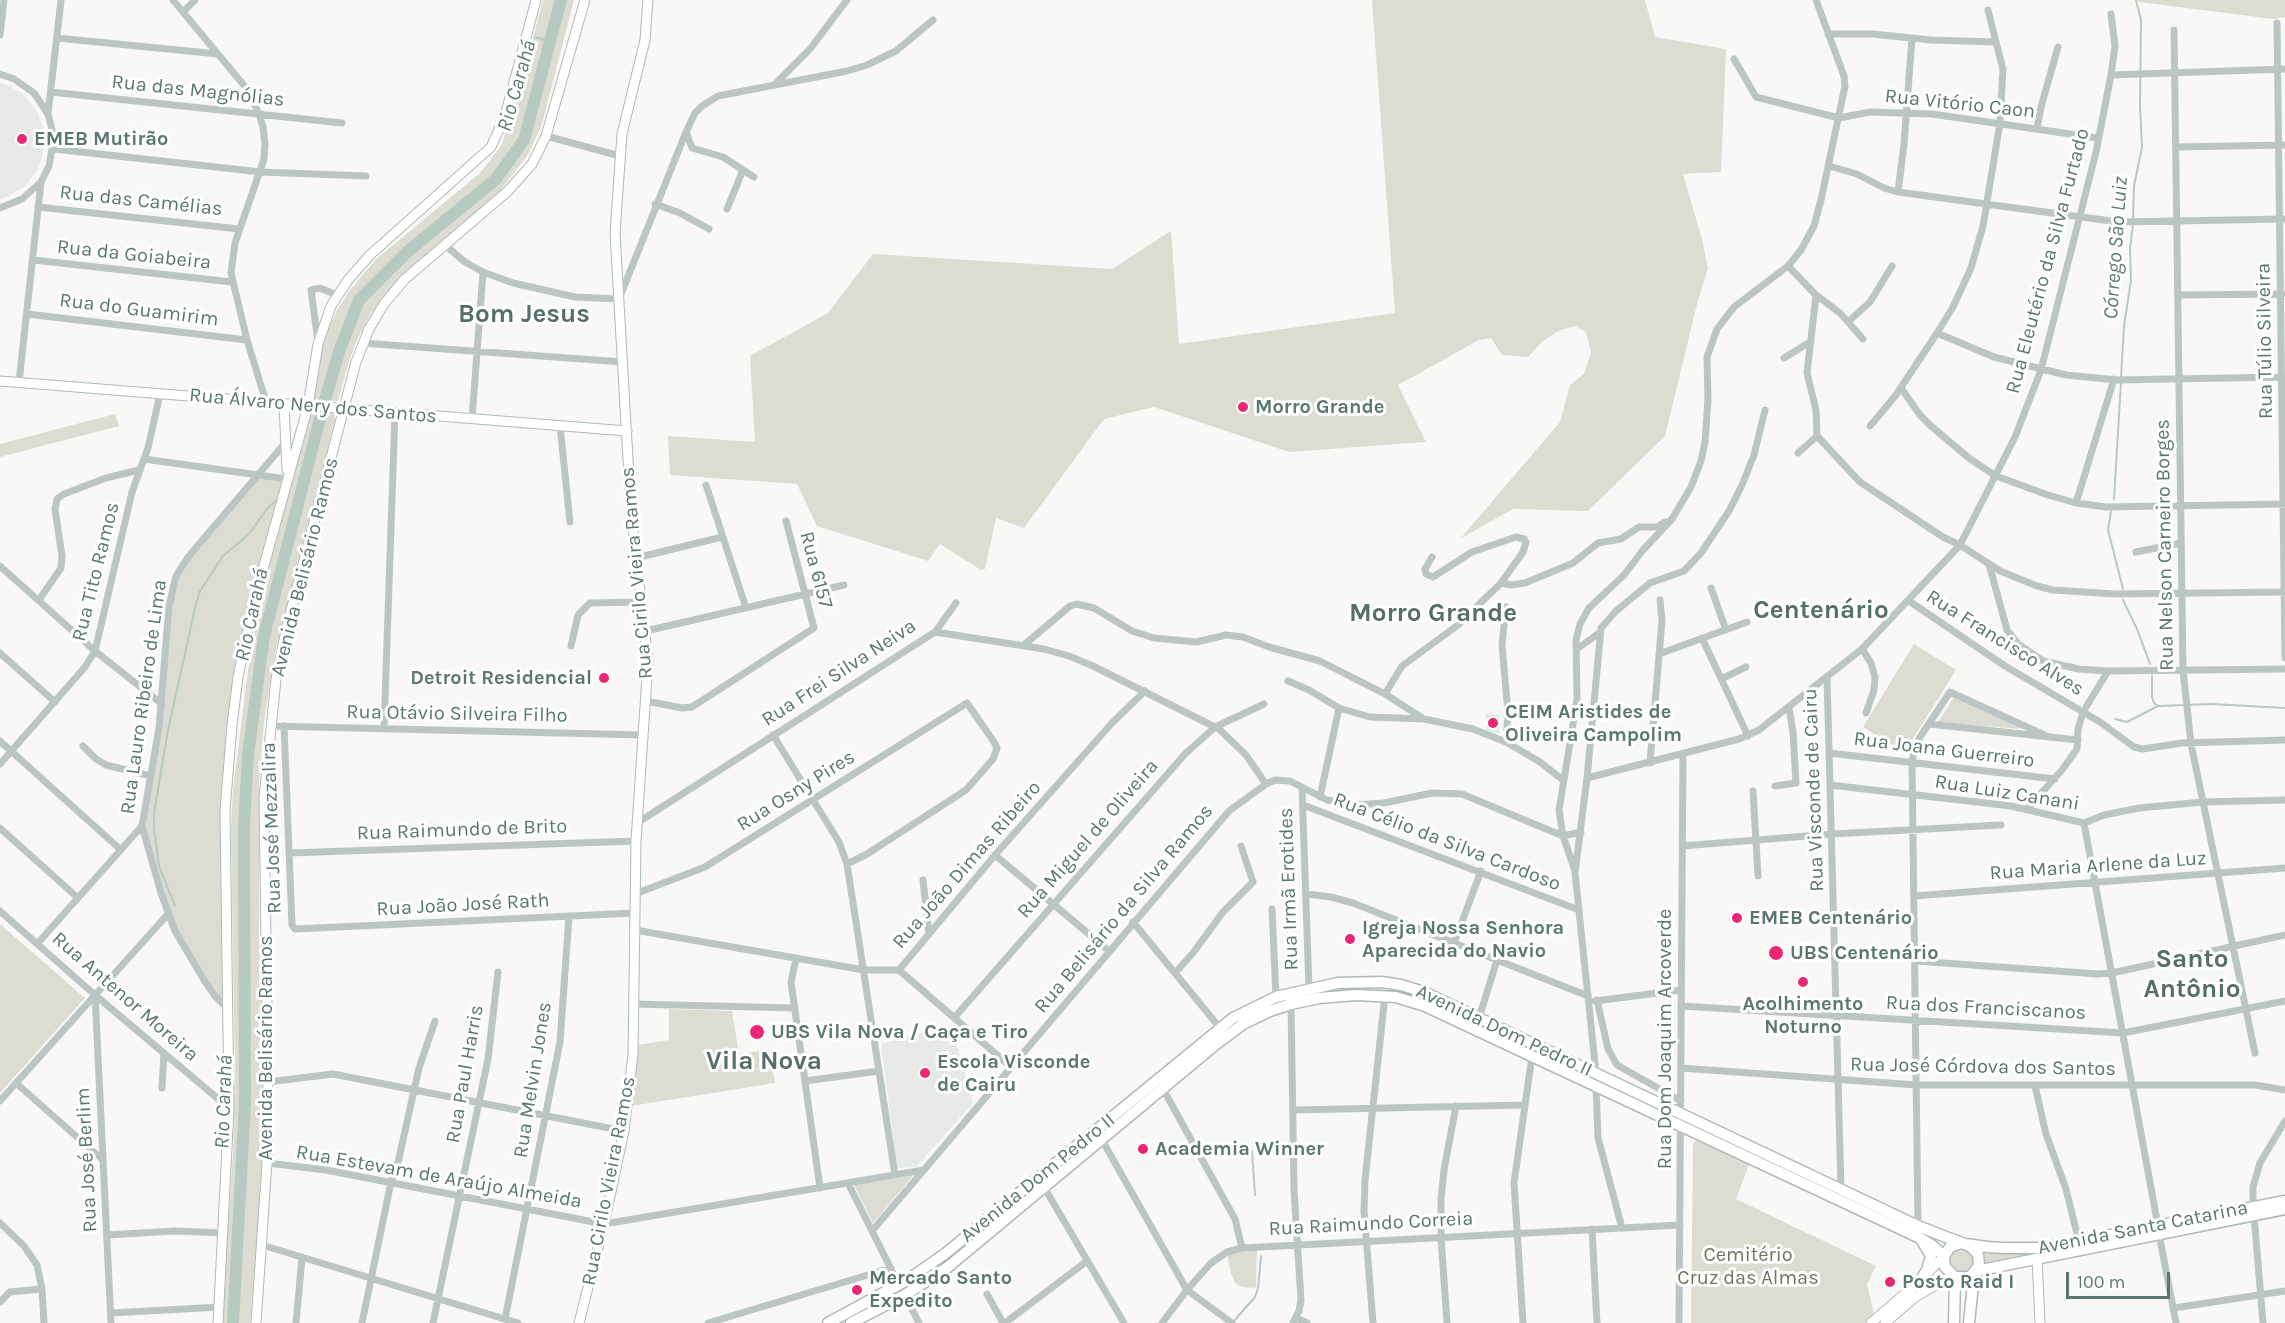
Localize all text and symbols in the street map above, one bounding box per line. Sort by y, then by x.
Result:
water label: Rio Carahá [492,37,542,135]
street label: Rua das Magnólias [110,70,286,112]
street label: Rua Vitório Caon [1884,84,2036,124]
street label: Rua Eleutério da Silva Furtado [2001,126,2095,396]
place label: EMEB Mutirão [34,127,168,151]
marker: EMEB Mutirão [15,132,29,146]
water label: Córrego São Luiz [2098,176,2134,320]
street label: Rua das Camélias [58,181,224,221]
street label: Rua da Goiabeira [56,235,212,275]
street label: Rua Túlio Silveira [2252,263,2278,419]
street label: Rua do Guamirim [58,288,220,332]
district label: Bom Jesus [458,299,590,331]
street label: Rua Álvaro Nery dos Santos [188,383,438,429]
place label: Morro Grande [1255,395,1384,419]
marker: Morro Grande [1236,400,1250,414]
street label: Rua Nelson Carneiro Borges [2151,419,2179,671]
street label: Avenida Belisário Ramos [266,455,344,679]
street label: Rua Cirilo Vieira Ramos [616,466,658,680]
street label: Rua Tito Ramos [67,500,125,644]
street label: Rua 6157 [794,529,838,611]
water label: Rio Carahá [230,566,274,664]
street label: Rua Lauro Ribeiro de Lima [116,578,172,816]
street label: Rua Francisco Alves [1922,585,2088,701]
district label: Centenário [1753,595,1889,627]
district label: Morro Grande [1349,598,1517,630]
street label: Rua Frei Silva Neiva [757,614,921,732]
place label: Detroit Residencial [410,666,592,690]
marker: Detroit Residencial [597,671,611,685]
street label: Rua Visconde de Cairu [1798,688,1830,892]
street label: Rua Otávio Silveira Filho [346,700,568,728]
place label: CEIM Aristides de Oliveira Campolim [1505,700,1682,747]
marker: CEIM Aristides de Oliveira Campolim [1486,716,1500,730]
street label: Rua Joana Guerreiro [1852,727,2036,773]
street label: Rua José Mezzalira [257,742,287,914]
street label: Rua Osny Pires [733,745,859,837]
street label: Rua Miguel de Oliveira [1012,755,1164,923]
street label: Rua Luiz Canani [1933,770,2081,816]
street label: Rua João Dimas Ribeiro [888,776,1046,954]
street label: Rua Célio da Silva Cardoso [1330,787,1564,897]
street label: Rua Belisário da Silva Ramos [1030,800,1218,1018]
street label: Rua Irmã Erotides [1274,807,1304,971]
street label: Rua Raimundo de Brito [356,814,568,846]
street label: Rua Maria Arlene da Luz [1989,846,2207,886]
street label: Rua João José Rath [376,888,550,922]
place label: EMEB Centenário [1749,906,1912,930]
street label: Rua Dom Joaquim Arcoverde [1653,909,1677,1169]
marker: EMEB Centenário [1730,911,1744,925]
place label: Igreja Nossa Senhora Aparecida do Navio [1362,916,1564,963]
street label: Rua Antenor Moreira [47,927,203,1067]
marker: Igreja Nossa Senhora Aparecida do Navio [1343,932,1357,946]
street label: Avenida Belisário Ramos [254,935,278,1161]
place label: UBS Centenário [1790,941,1939,965]
marker: UBS Centenário [1767,944,1785,962]
district label: Santo Antônio [2144,944,2240,1006]
marker: Acolhimento Noturno [1796,975,1810,989]
street label: Avenida Dom Pedro II [1412,980,1596,1082]
street label: Rua dos Franciscanos [1885,991,2087,1025]
place label: Acolhimento Noturno [1743,992,1863,1039]
street label: Rua Melvin Jones [509,1000,557,1160]
street label: Rua Paul Harris [441,1003,489,1145]
place label: UBS Vila Nova / Caça e Tiro [771,1020,1028,1044]
marker: UBS Vila Nova / Caça e Tiro [748,1023,766,1041]
district label: Vila Nova [706,1046,822,1078]
place label: Escola Visconde de Cairu [937,1050,1090,1097]
street label: Rua José Córdova dos Santos [1850,1053,2116,1081]
water label: Rio Carahá [210,1055,238,1149]
marker: Escola Visconde de Cairu [918,1066,932,1080]
street label: Rua Cirilo Vieira Ramos [577,1074,641,1288]
street label: Rua José Berlim [71,1087,103,1233]
street label: Avenida Dom Pedro II [956,1108,1120,1248]
place label: Academia Winner [1155,1137,1324,1161]
street label: Rua Estevam de Araújo Almeida [294,1140,584,1214]
marker: Academia Winner [1136,1142,1150,1156]
street label: Avenida Santa Catarina [2036,1196,2250,1260]
street label: Rua Raimundo Correia [1268,1207,1474,1241]
park label: Cemitério Cruz das Almas [1677,1243,1819,1290]
scale bar [2069,1260,2172,1298]
place label: Mercado Santo Expedito [869,1266,1012,1313]
place label: Posto Raid I [1902,1270,2014,1294]
text: 100 m [2077,1271,2125,1293]
marker: Posto Raid I [1883,1275,1897,1289]
marker: Mercado Santo Expedito [850,1283,864,1297]

